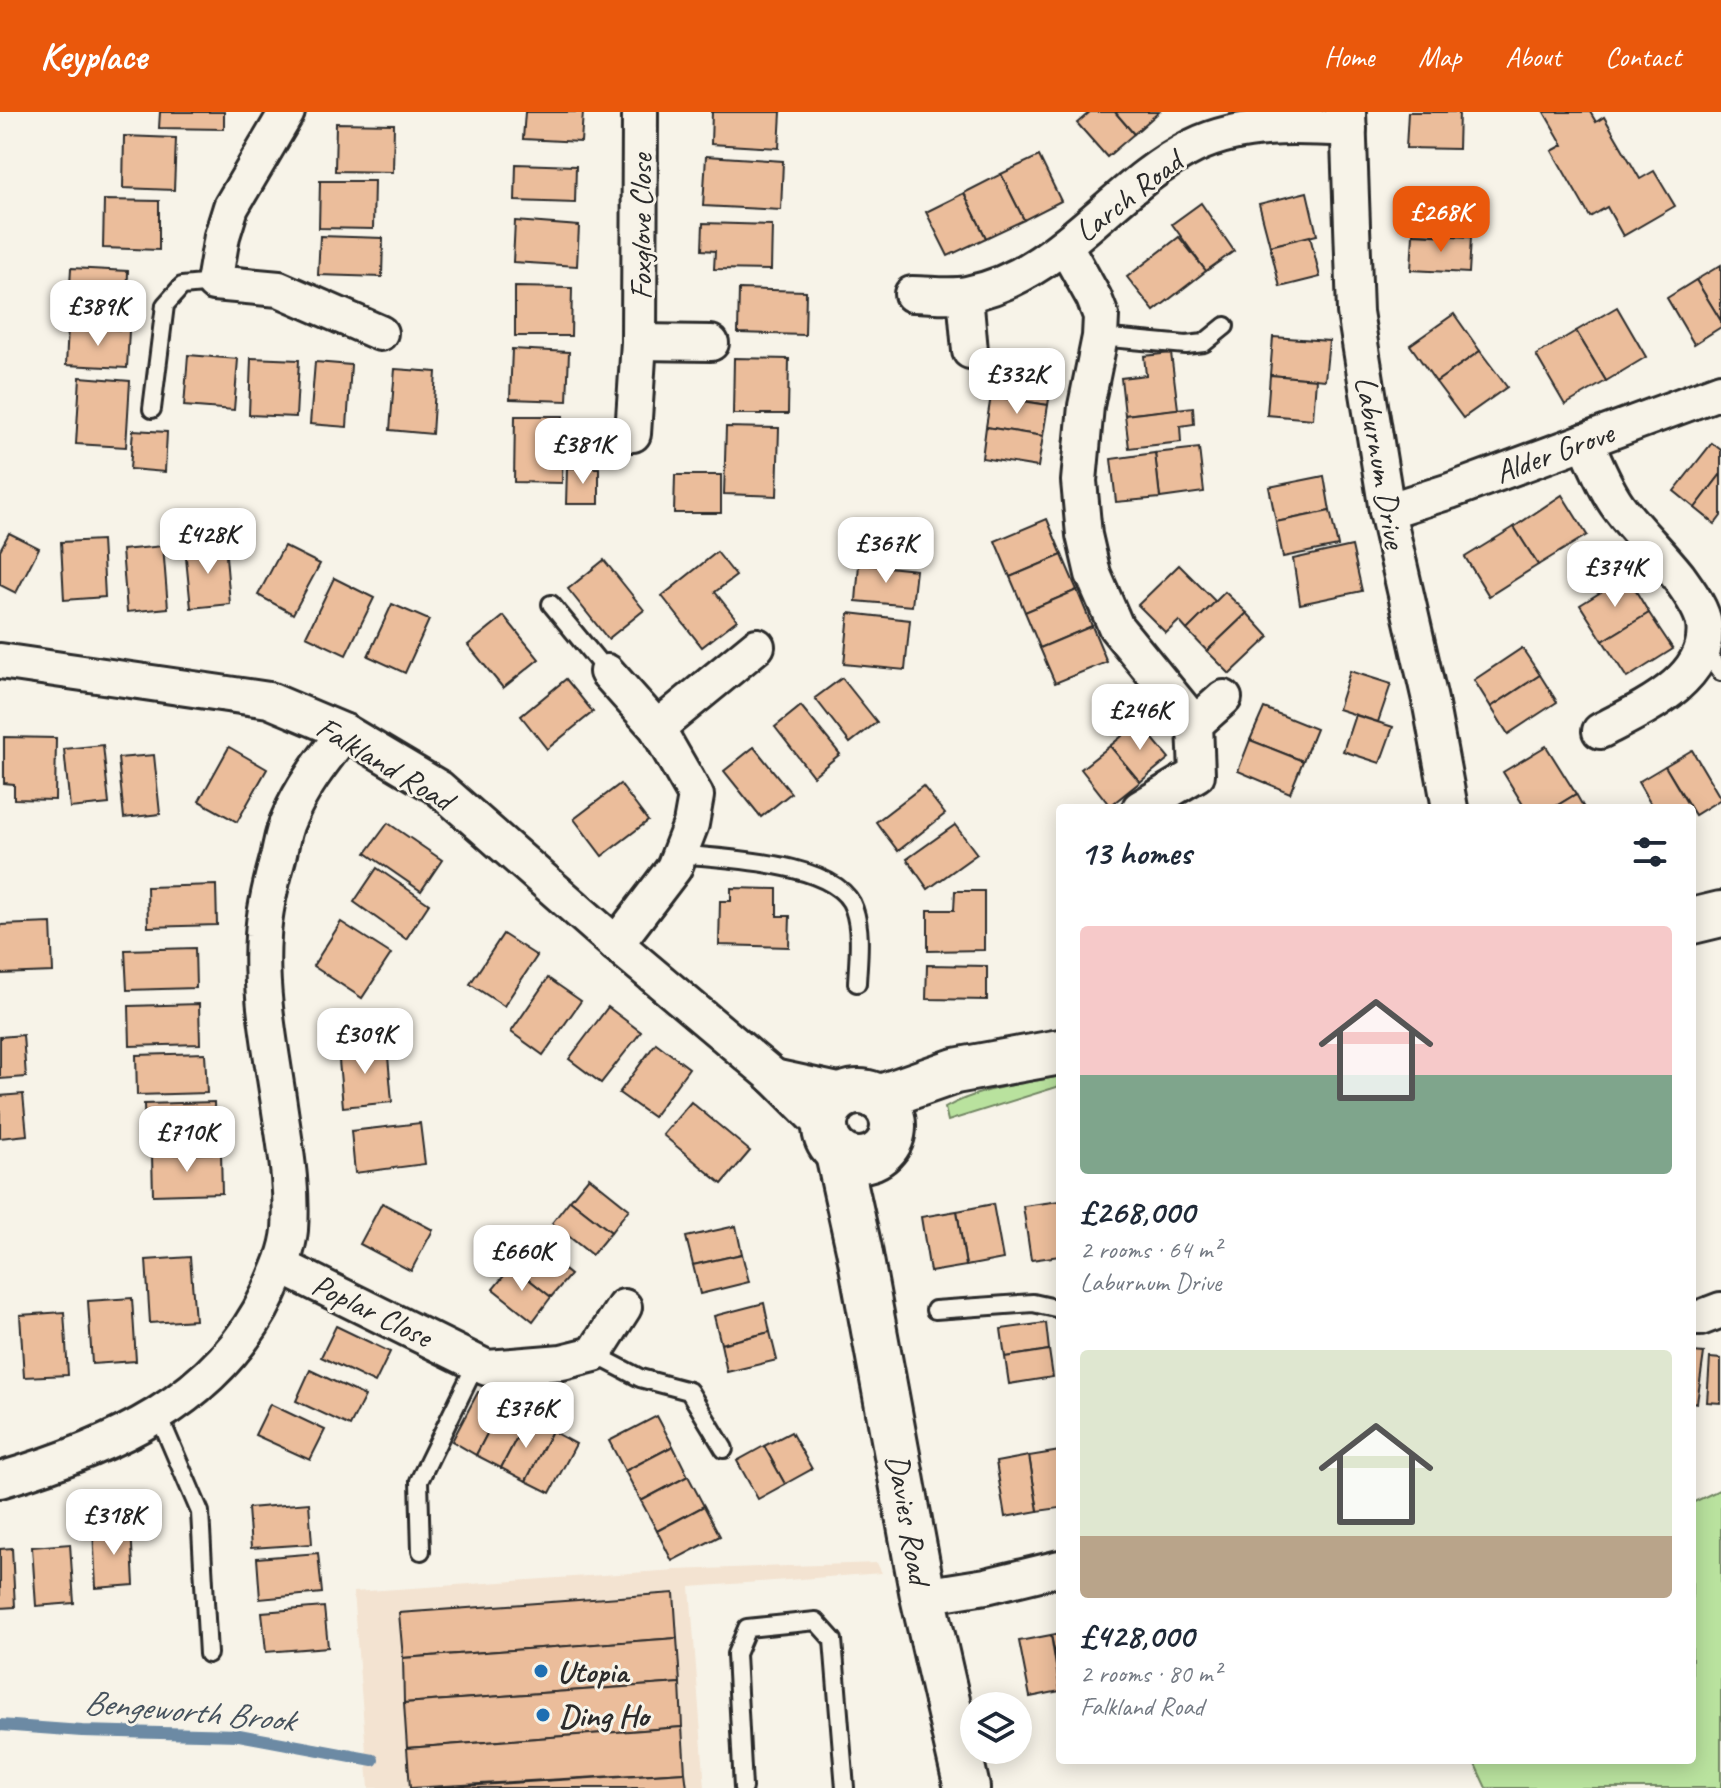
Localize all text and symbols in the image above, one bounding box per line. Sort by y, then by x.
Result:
text: Keyplace [40,33,147,80]
text: Home [1324,39,1374,74]
text: Map [1418,39,1461,74]
text: About [1505,39,1561,74]
text: Contact [1605,39,1681,74]
street label: Larch Road [1066,139,1194,251]
street label: Foxglove Close [620,151,661,300]
pin: £268K [1385,186,1497,254]
text: £268K [1411,195,1471,228]
pin: £389K [42,280,154,348]
text: £389K [68,289,128,322]
pin: £332K [961,348,1073,416]
text: £332K [987,357,1047,390]
street label: Laburnum Drive [1345,373,1416,554]
street label: Alder Grove [1489,411,1621,493]
pin: £381K [527,418,639,486]
text: £381K [553,427,613,460]
pin: £428K [152,508,264,576]
text: £428K [178,517,238,550]
pin: £367K [830,517,942,585]
text: £367K [856,526,916,559]
pin: £374K [1559,541,1671,609]
text: £374K [1585,550,1645,583]
pin: £246K [1084,684,1196,752]
text: £246K [1110,693,1170,726]
street label: Falkland Road [309,707,464,823]
icon: filters [1628,830,1672,874]
text: 13 homes [1080,831,1191,874]
icon: home [1304,978,1448,1122]
pin: £309K [309,1008,421,1076]
text: £309K [335,1017,395,1050]
pin: £710K [131,1106,243,1174]
text: £710K [157,1115,217,1148]
text: £268,000 [1080,1190,1195,1233]
pin: £660K [466,1225,578,1293]
text: 2 rooms · 64 m² [1080,1233,1221,1266]
text: £660K [491,1234,553,1267]
street label: Poplar Close [305,1264,441,1358]
text: Laburnum Drive [1080,1266,1221,1299]
pin: £376K [470,1382,582,1450]
text: £376K [496,1391,556,1424]
icon: home [1304,1402,1448,1546]
street label: Davies Road [877,1451,941,1592]
pin: £318K [58,1489,170,1557]
text: £318K [84,1498,144,1531]
text: £428,000 [1080,1614,1194,1657]
place label: Utopia [557,1651,631,1692]
text: 2 rooms · 80 m² [1080,1657,1221,1690]
marker: Utopia [532,1662,550,1680]
water label: Bengeworth Brook [82,1680,301,1742]
text: Falkland Road [1080,1690,1204,1723]
map controls [960,1692,1032,1764]
button: layers [960,1692,1032,1764]
place label: Ding Ho [559,1695,652,1736]
marker: Ding Ho [534,1706,552,1724]

